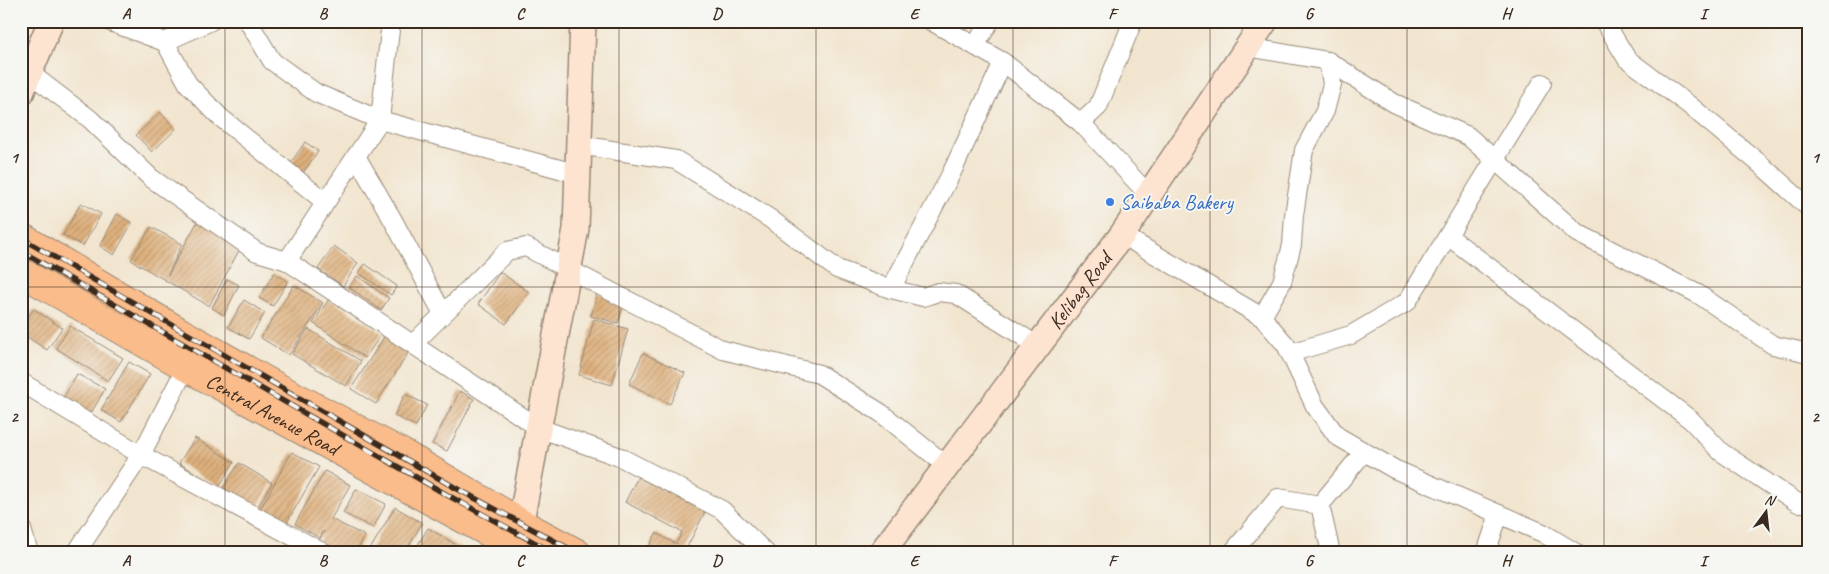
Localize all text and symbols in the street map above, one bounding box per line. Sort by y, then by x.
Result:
text: A [122,4,132,24]
text: B [319,4,329,24]
text: C [516,4,526,24]
text: D [712,4,723,24]
text: E [910,4,921,24]
text: F [1108,4,1119,24]
text: G [1305,4,1315,24]
text: H [1501,4,1513,24]
text: I [1700,4,1710,24]
text: 1 [10,148,19,168]
text: 1 [1811,148,1820,168]
place label: Saibaba Bakery [1120,189,1235,215]
marker: Saibaba Bakery [1104,196,1116,208]
street label: Kelibag Road [1042,244,1119,334]
street label: Central Avenue Road [202,368,347,463]
text: 2 [10,407,19,427]
text: 2 [1811,407,1820,427]
north arrow [1742,486,1792,536]
text: N [1763,491,1778,510]
text: A [122,551,132,571]
text: B [319,551,329,571]
text: C [516,551,526,571]
text: D [712,551,723,571]
text: E [910,551,921,571]
text: F [1108,551,1119,571]
text: G [1305,551,1315,571]
text: H [1501,551,1513,571]
text: I [1700,551,1710,571]

